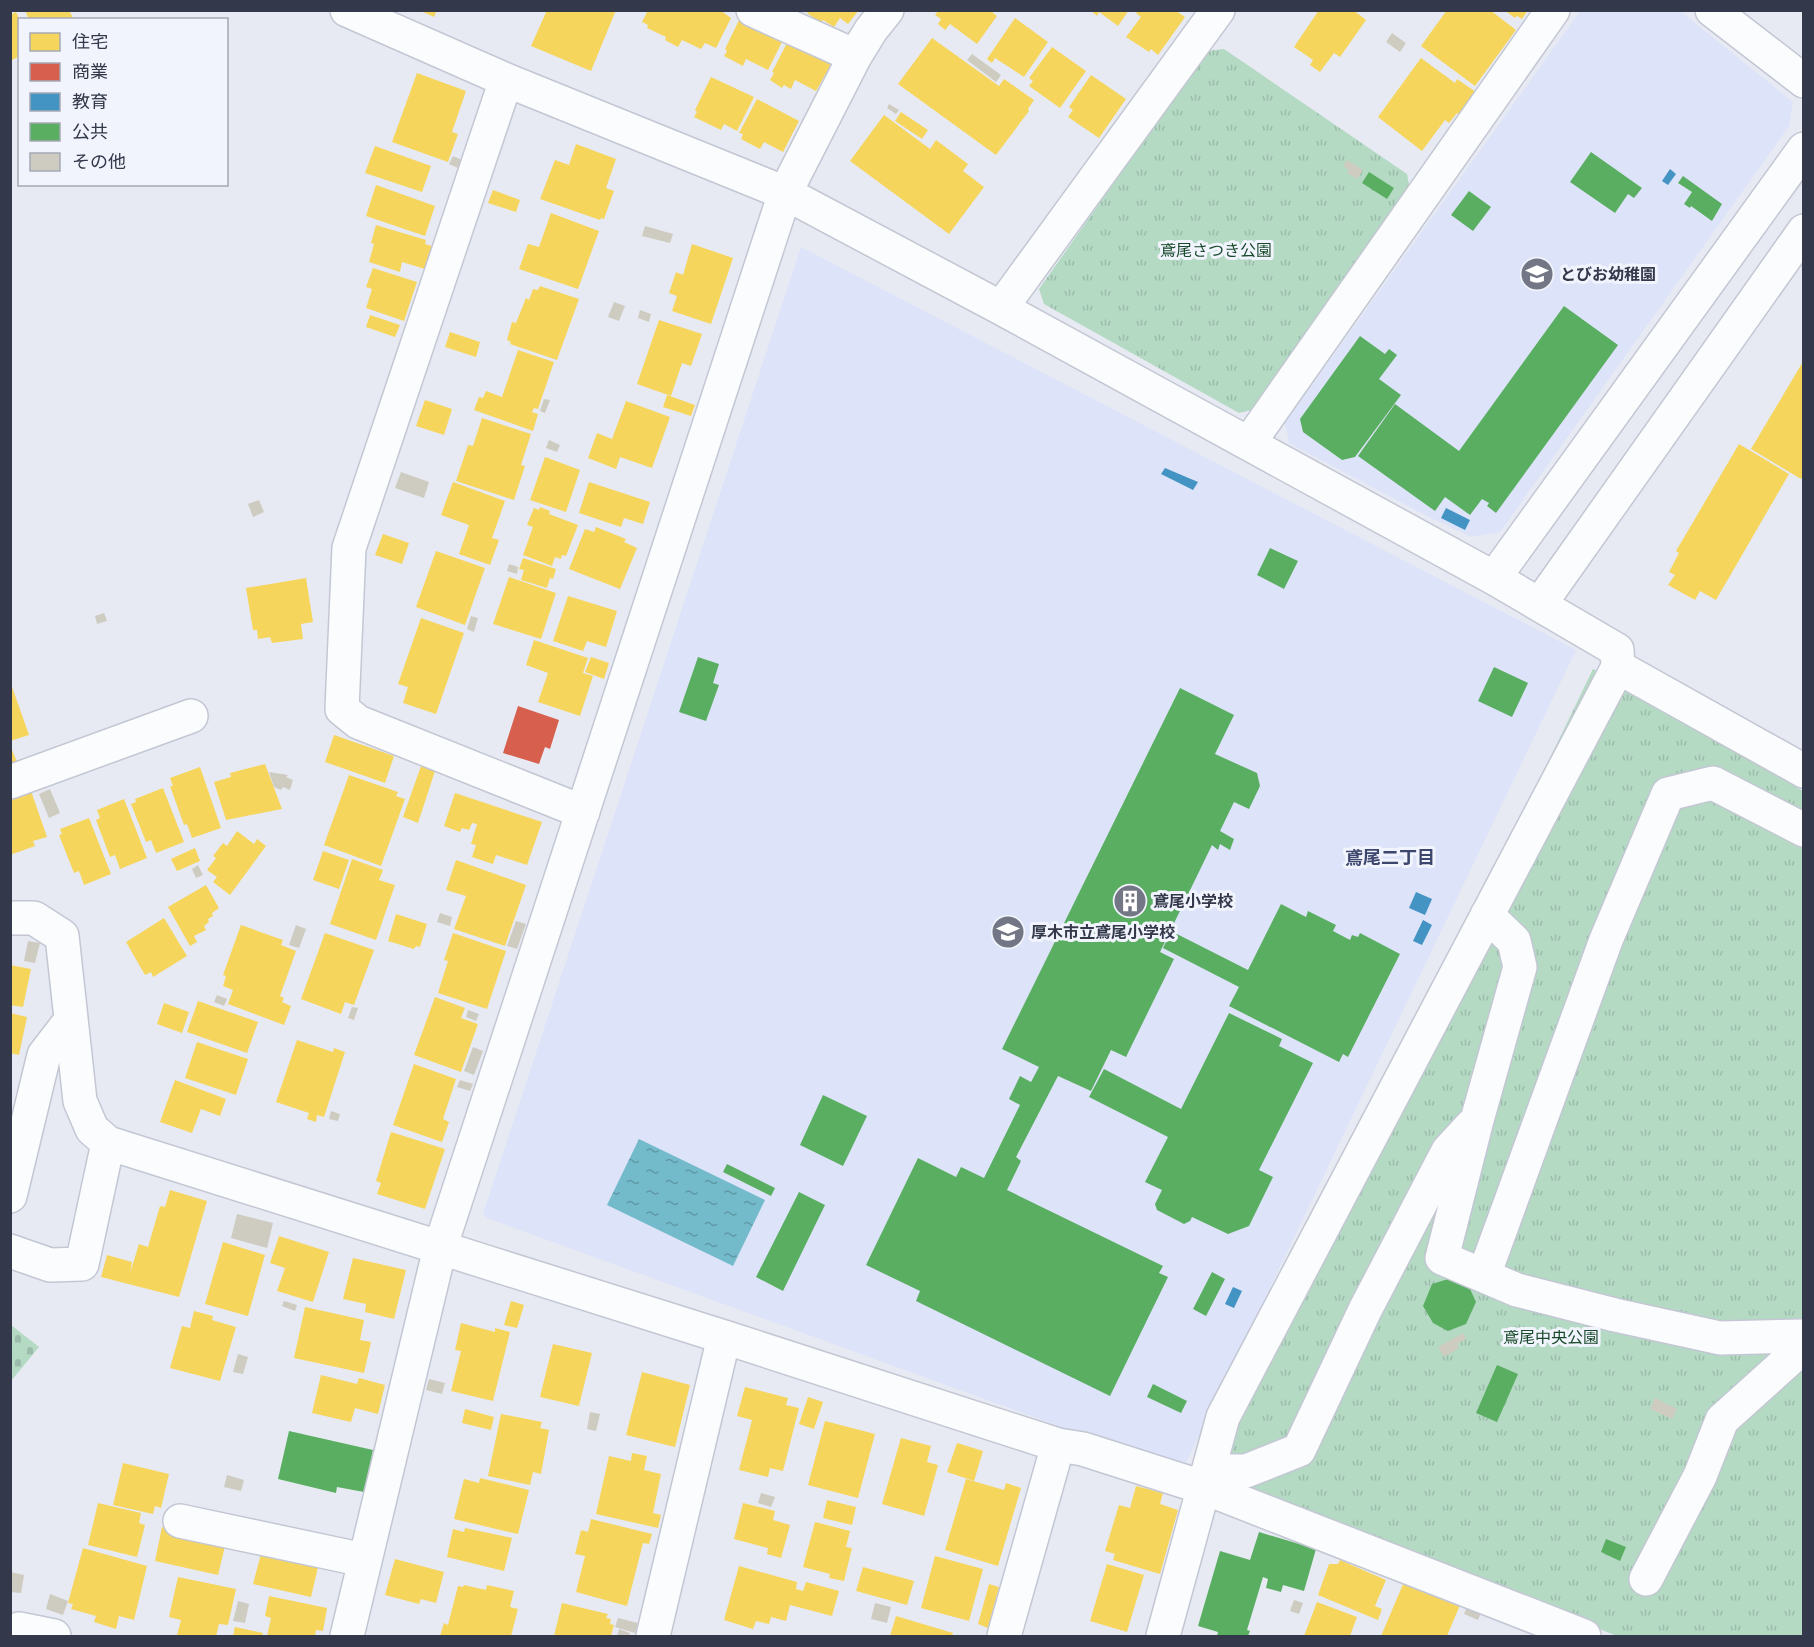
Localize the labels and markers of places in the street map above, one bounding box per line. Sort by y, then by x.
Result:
school or university icon: とびお幼稚園 [1519,256,1555,292]
place label: とびお幼稚園 [1560,265,1656,284]
building icon: 鳶尾小学校 [1112,883,1148,919]
place label: 鳶尾小学校 [1153,892,1233,911]
school or university icon: 厚木市立鳶尾小学校 [990,914,1026,950]
place label: 厚木市立鳶尾小学校 [1031,923,1175,942]

